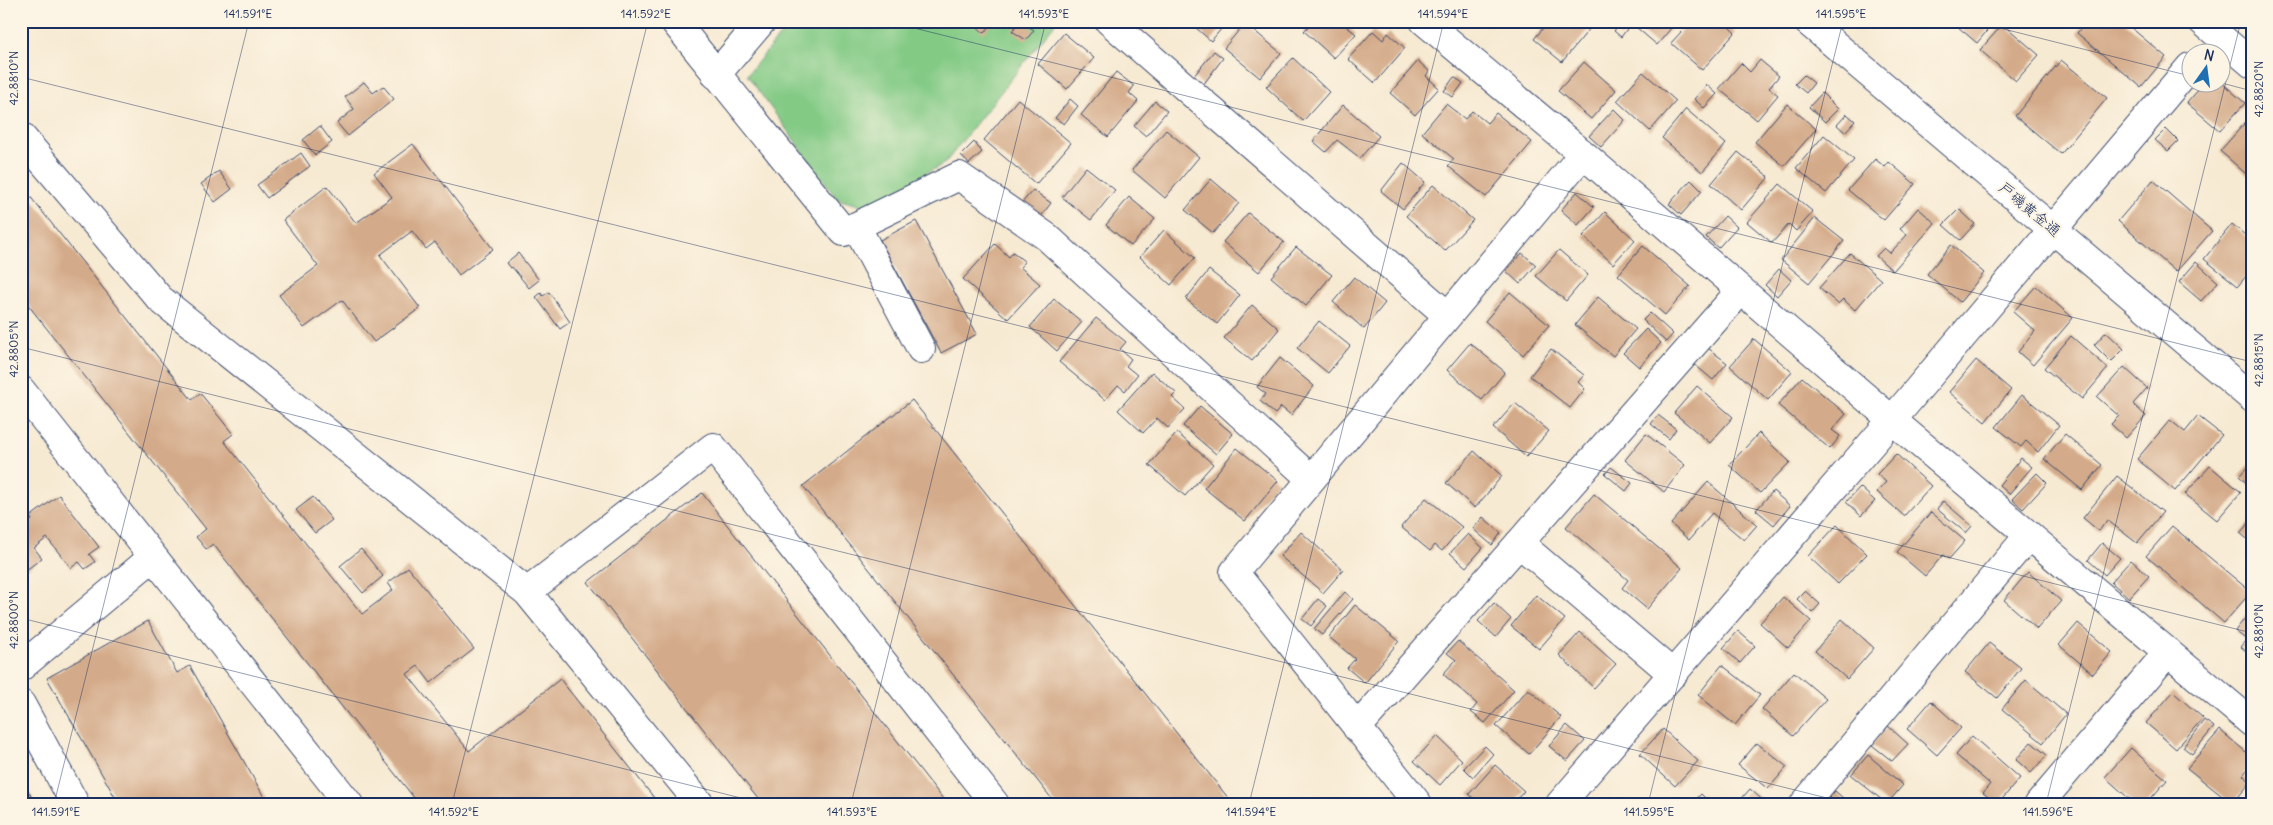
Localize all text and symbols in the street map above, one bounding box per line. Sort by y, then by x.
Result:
text: 141.591°E [224,6,272,21]
text: 141.592°E [621,6,671,21]
text: 141.593°E [1019,6,1069,21]
text: 141.594°E [1418,6,1468,21]
text: 141.595°E [1816,6,1866,21]
north arrow [2180,42,2230,92]
text: N [2202,45,2216,65]
text: 42.8810°N [6,51,21,105]
text: 42.8820°N [2251,61,2266,117]
street label: 戸磯黄金通 [1995,178,2065,240]
text: 42.8805°N [6,321,21,377]
text: 42.8815°N [2251,333,2266,387]
text: 42.8800°N [6,591,21,649]
text: 42.8810°N [2251,604,2266,658]
text: 141.591°E [32,804,80,819]
text: 141.592°E [429,804,479,819]
text: 141.593°E [827,804,877,819]
text: 141.594°E [1226,804,1276,819]
text: 141.595°E [1624,804,1674,819]
text: 141.596°E [2023,804,2073,819]

